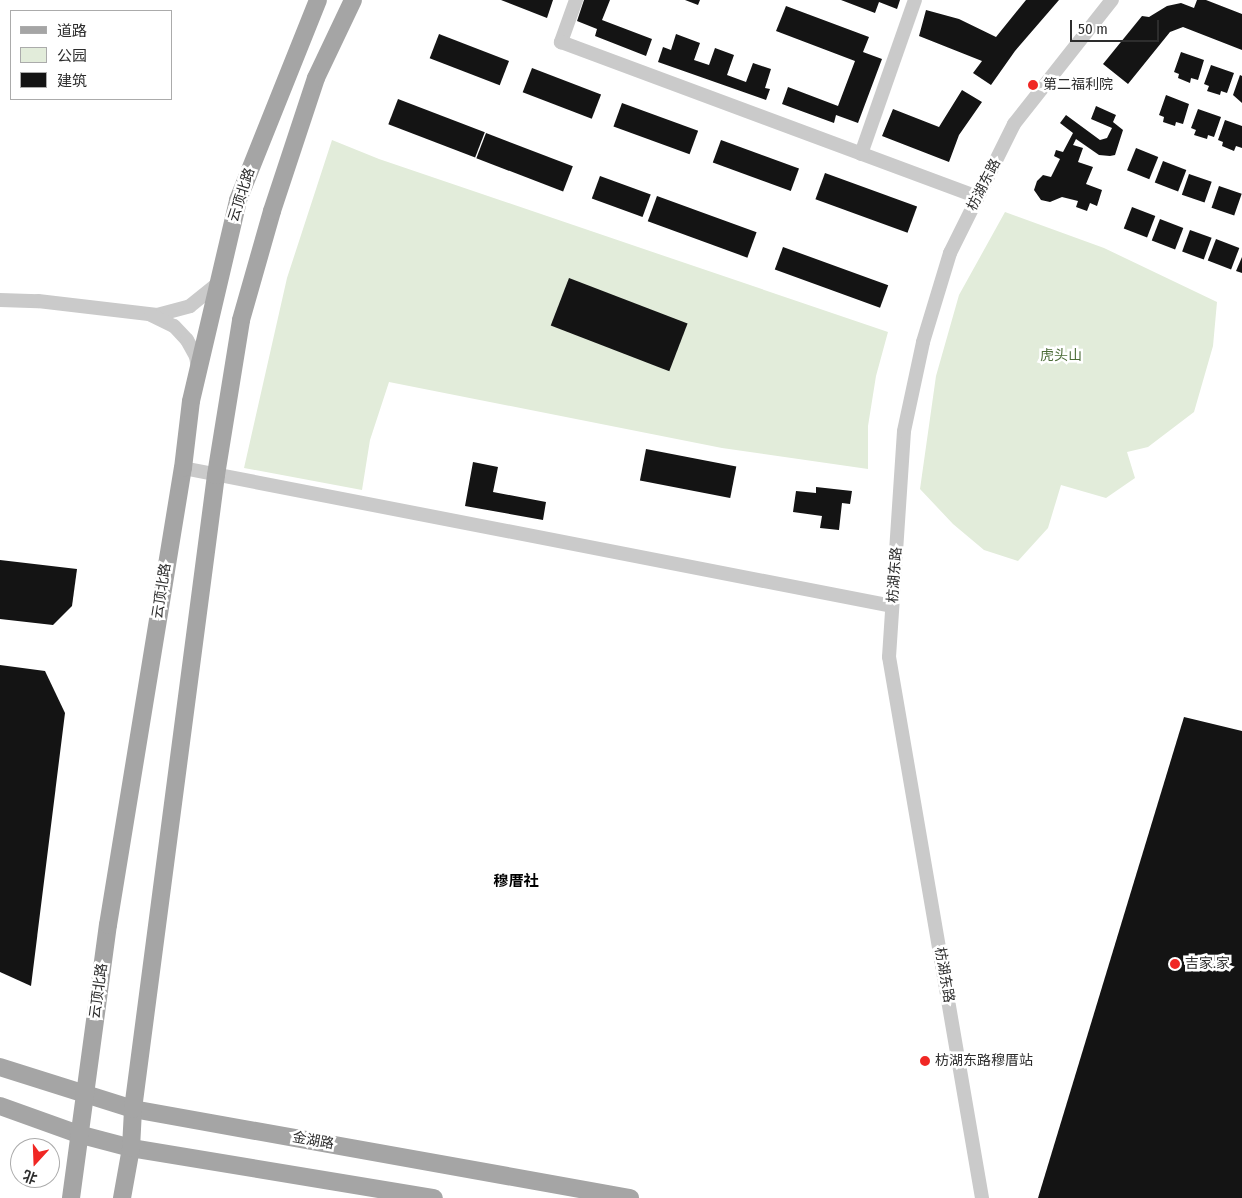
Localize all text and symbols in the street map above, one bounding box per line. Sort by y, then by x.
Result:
legend [10,10,172,100]
scale bar [1072,10,1161,42]
text: 50 m [1078,20,1108,38]
text: 道路 [57,22,87,40]
text: 公园 [57,47,87,65]
text: 建筑 [57,72,87,90]
place label: 第二福利院 [1043,77,1113,93]
marker: 第二福利院 [1027,79,1039,91]
street label: 枋湖东路 [964,156,1004,214]
street label: 云顶北路 [225,166,259,224]
park label: 虎头山 [1040,348,1082,364]
street label: 枋湖东路 [885,546,905,604]
street label: 云顶北路 [149,562,175,620]
district label: 穆厝社 [494,873,538,891]
street label: 枋湖东路 [931,946,957,1004]
place label: 吉家.家 [1185,956,1230,972]
marker: 吉家.家 [1169,958,1181,970]
street label: 云顶北路 [87,962,111,1020]
place label: 枋湖东路穆厝站 [935,1053,1033,1069]
marker: 枋湖东路穆厝站 [919,1055,931,1067]
street label: 金湖路 [291,1129,335,1153]
north arrow [10,1138,60,1188]
text: 北 [21,1166,40,1187]

